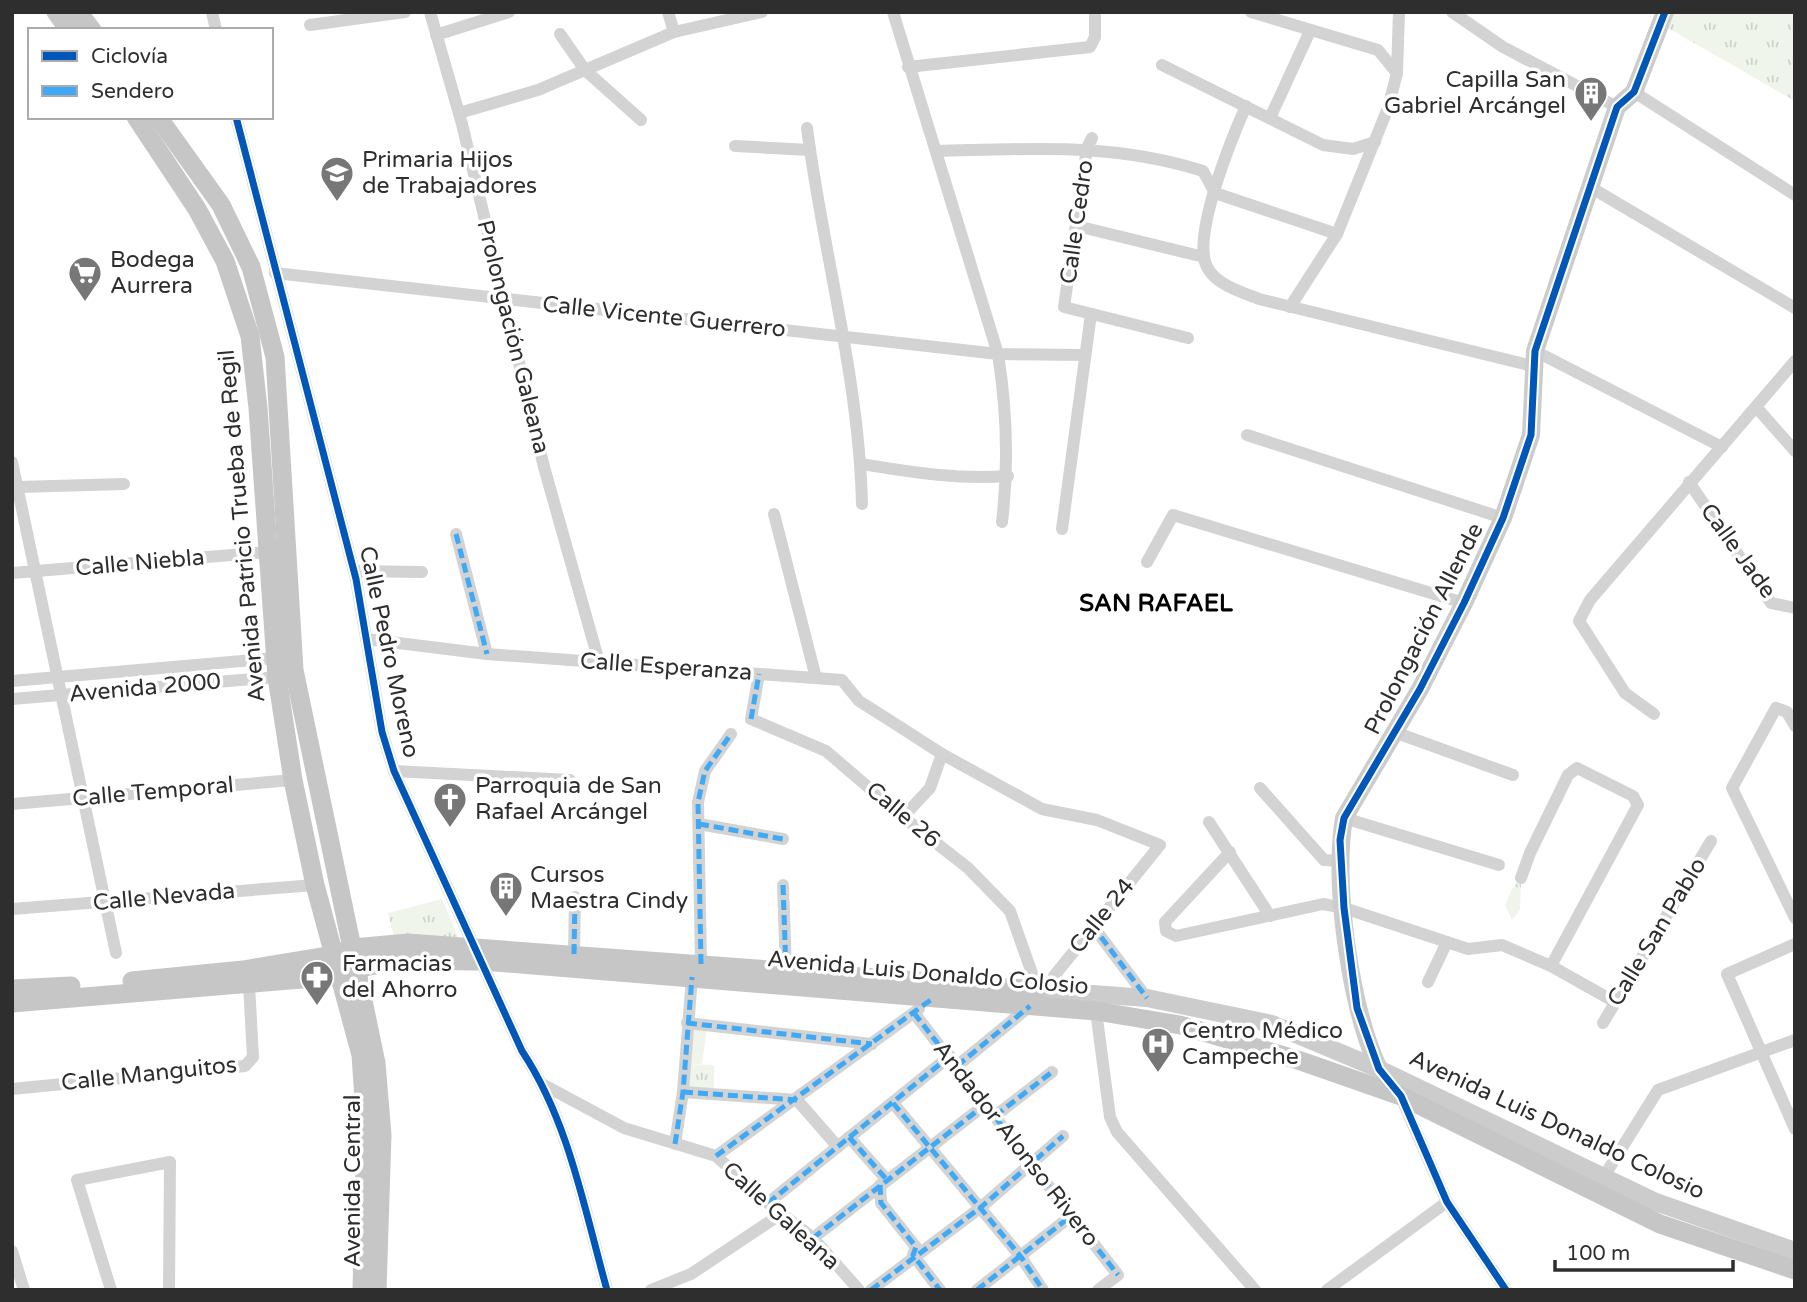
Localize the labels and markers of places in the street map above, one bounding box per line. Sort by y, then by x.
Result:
place label: Capilla San Gabriel Arcángel [1384,66,1566,120]
building icon: Capilla San Gabriel Arcángel [1572,74,1610,123]
place label: Primaria Hijos de Trabajadores [362,146,537,200]
school or university icon: Primaria Hijos de Trabajadores [318,154,356,203]
place label: Bodega Aurrera [110,246,195,300]
supermarket icon: Bodega Aurrera [66,254,104,303]
place label: Parroquia de San Rafael Arcángel [475,772,662,826]
church icon: Parroquia de San Rafael Arcángel [431,780,469,829]
place label: Cursos Maestra Cindy [530,861,688,915]
building icon: Cursos Maestra Cindy [487,869,525,918]
place label: Farmacias del Ahorro [342,950,458,1004]
pharmacy icon: Farmacias del Ahorro [298,958,336,1007]
place label: Centro Médico Campeche [1182,1017,1343,1071]
hospital icon: Centro Médico Campeche [1139,1025,1177,1074]

